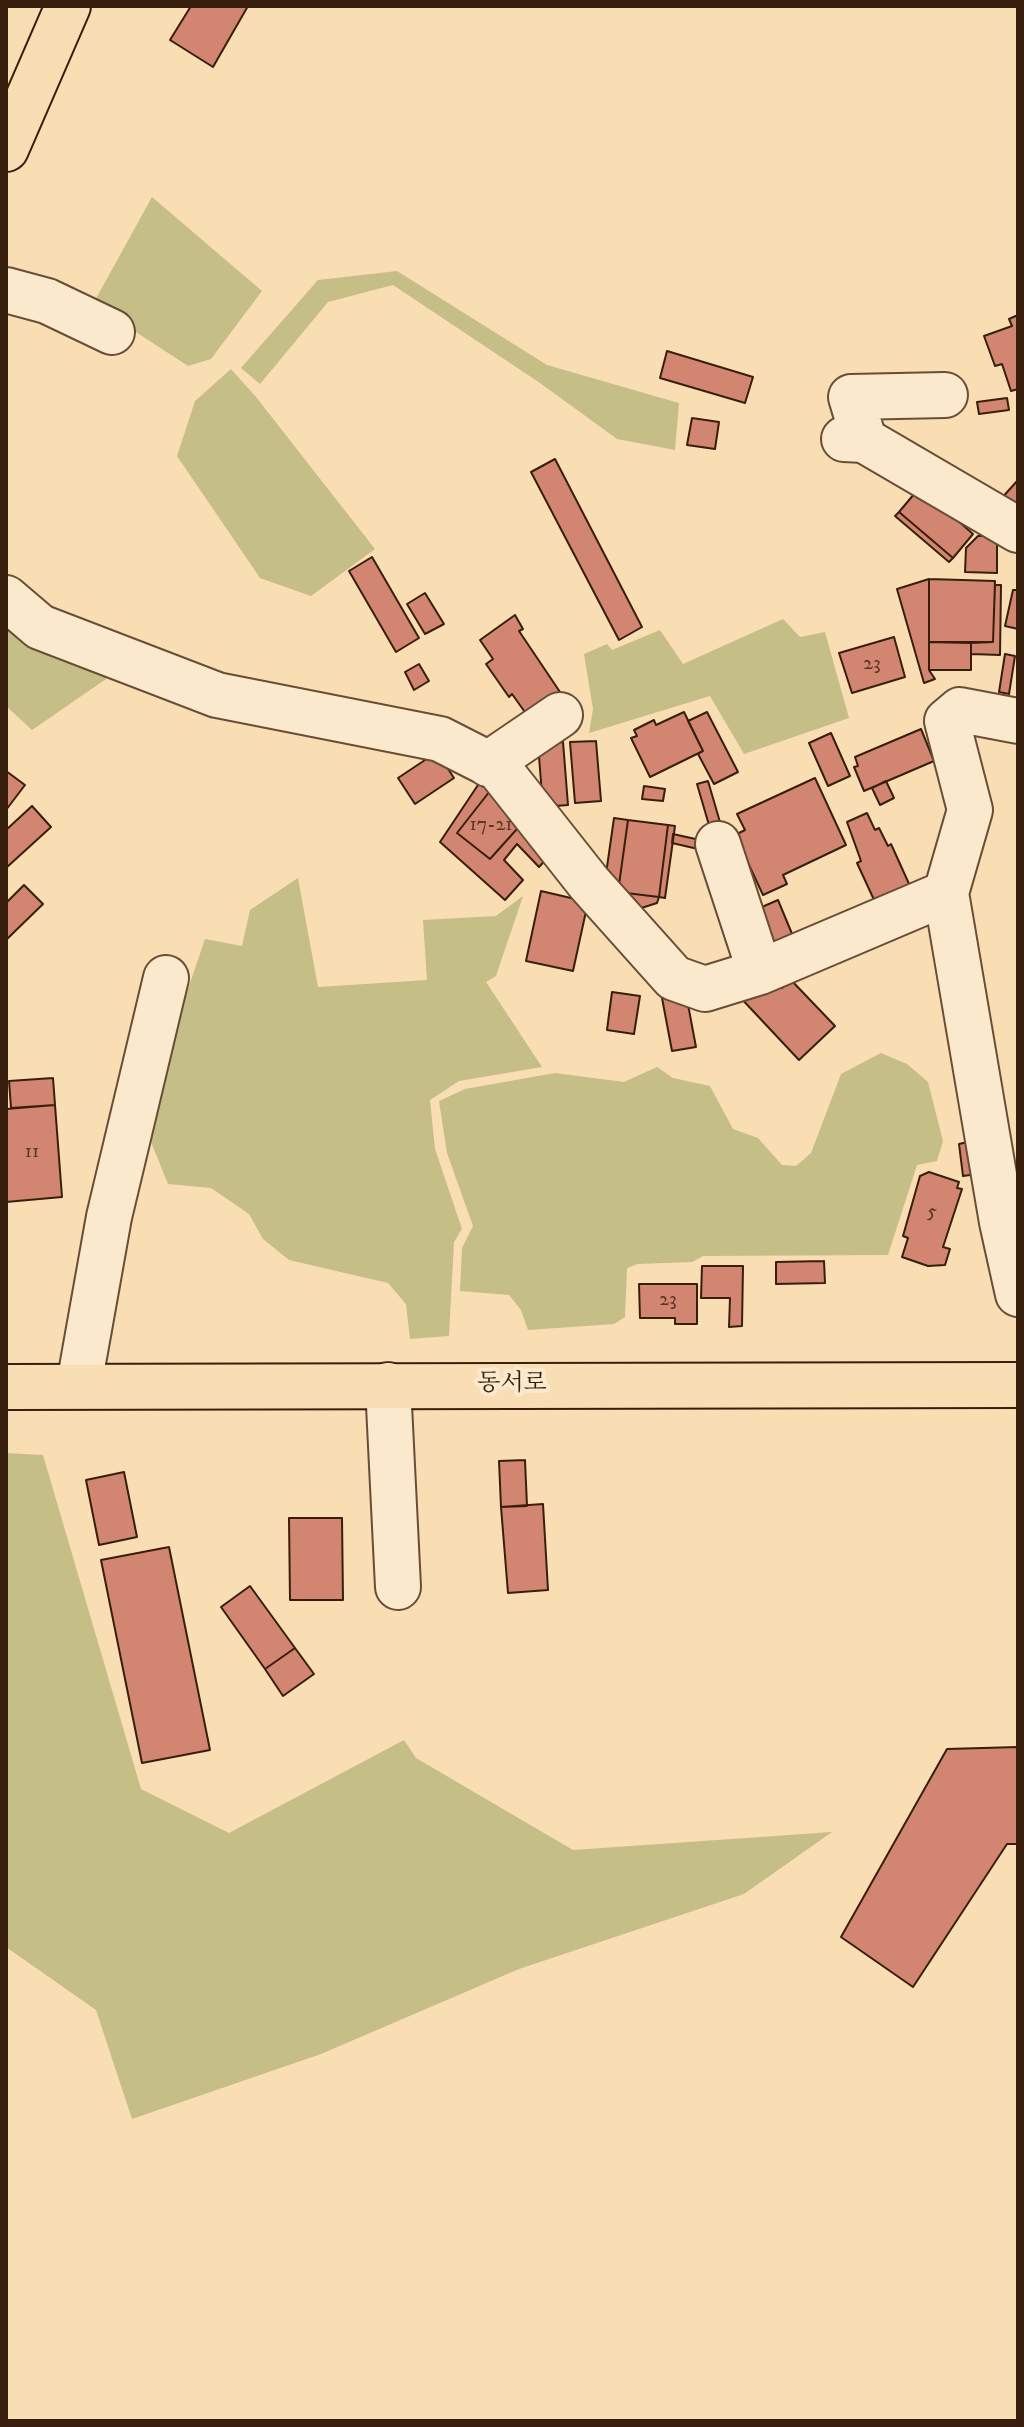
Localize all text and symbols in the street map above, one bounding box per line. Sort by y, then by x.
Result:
house number: 23 [863,653,881,677]
house number: 17-21 [469,814,513,838]
house number: 11 [25,1141,39,1165]
house number: 5 [927,1201,937,1225]
house number: 23 [659,1289,677,1313]
street label: 동서로 [477,1371,547,1399]

